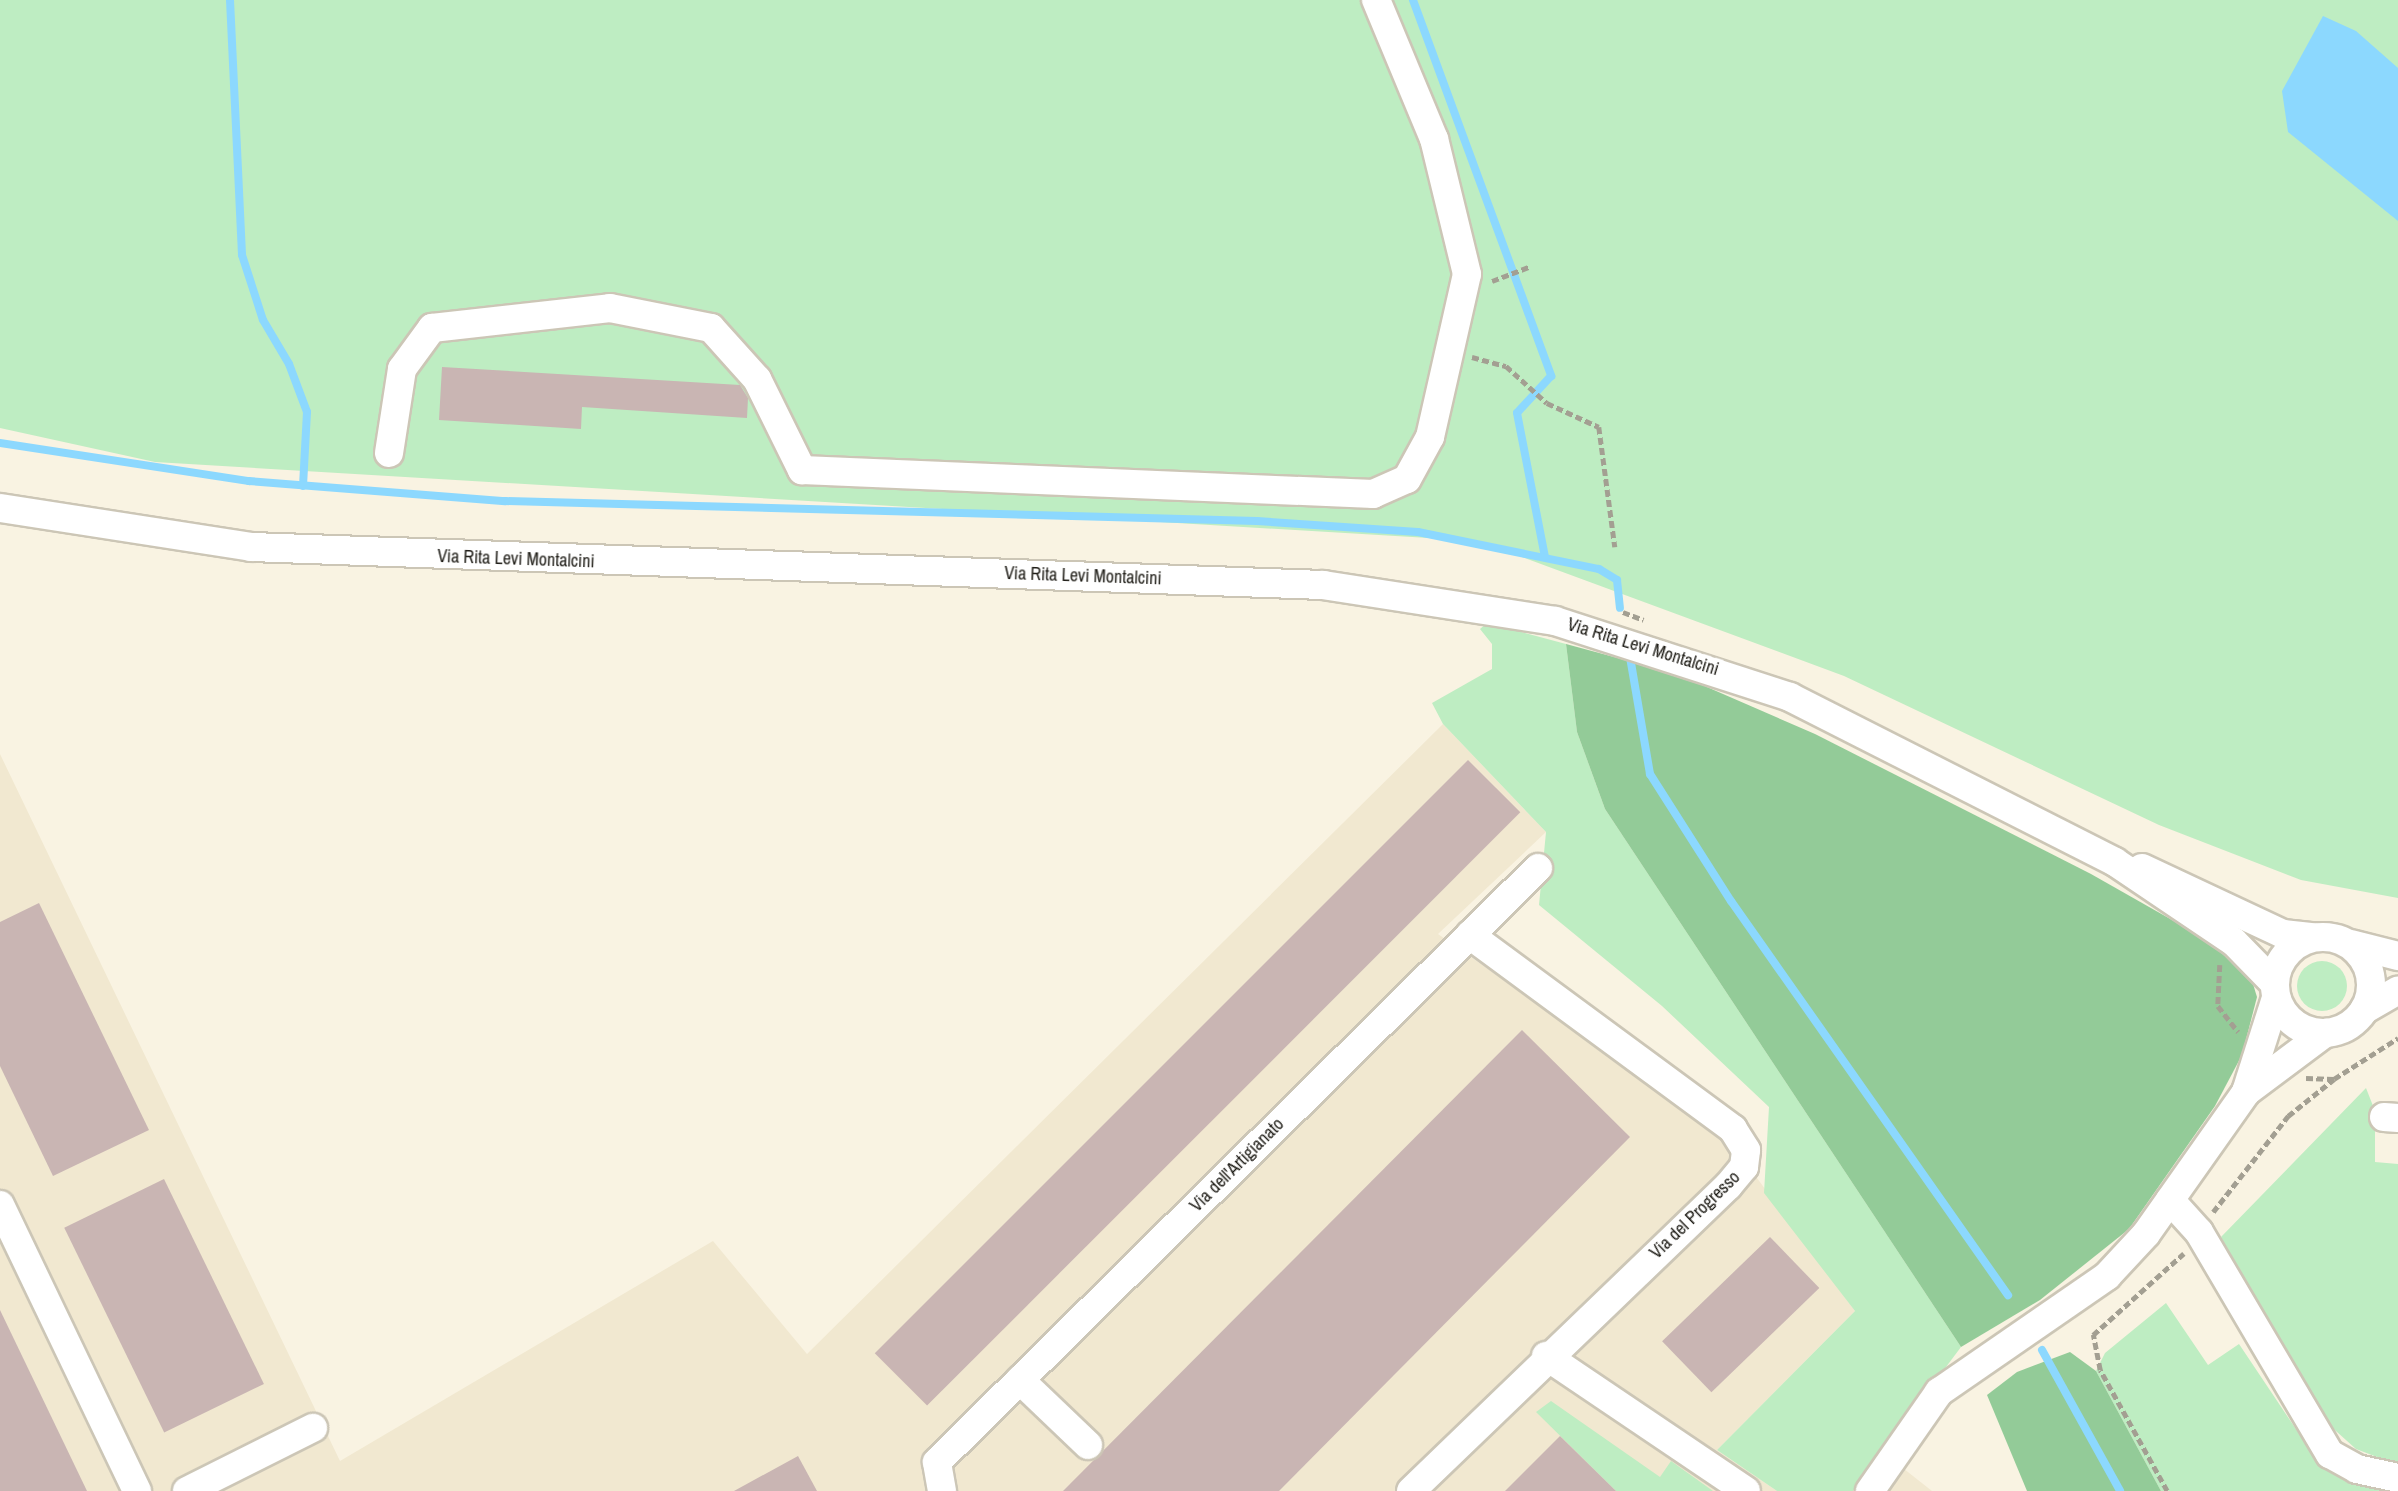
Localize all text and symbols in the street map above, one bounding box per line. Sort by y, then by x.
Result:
street label: Via Rita Levi Montalcini [437,545,595,573]
street label: Via Rita Levi Montalcini [1004,562,1162,590]
street label: Via Rita Levi Montalcini [1565,614,1721,680]
street label: Via dell'Artigianato [1186,1114,1288,1216]
street label: Via del Progresso [1645,1167,1745,1263]

